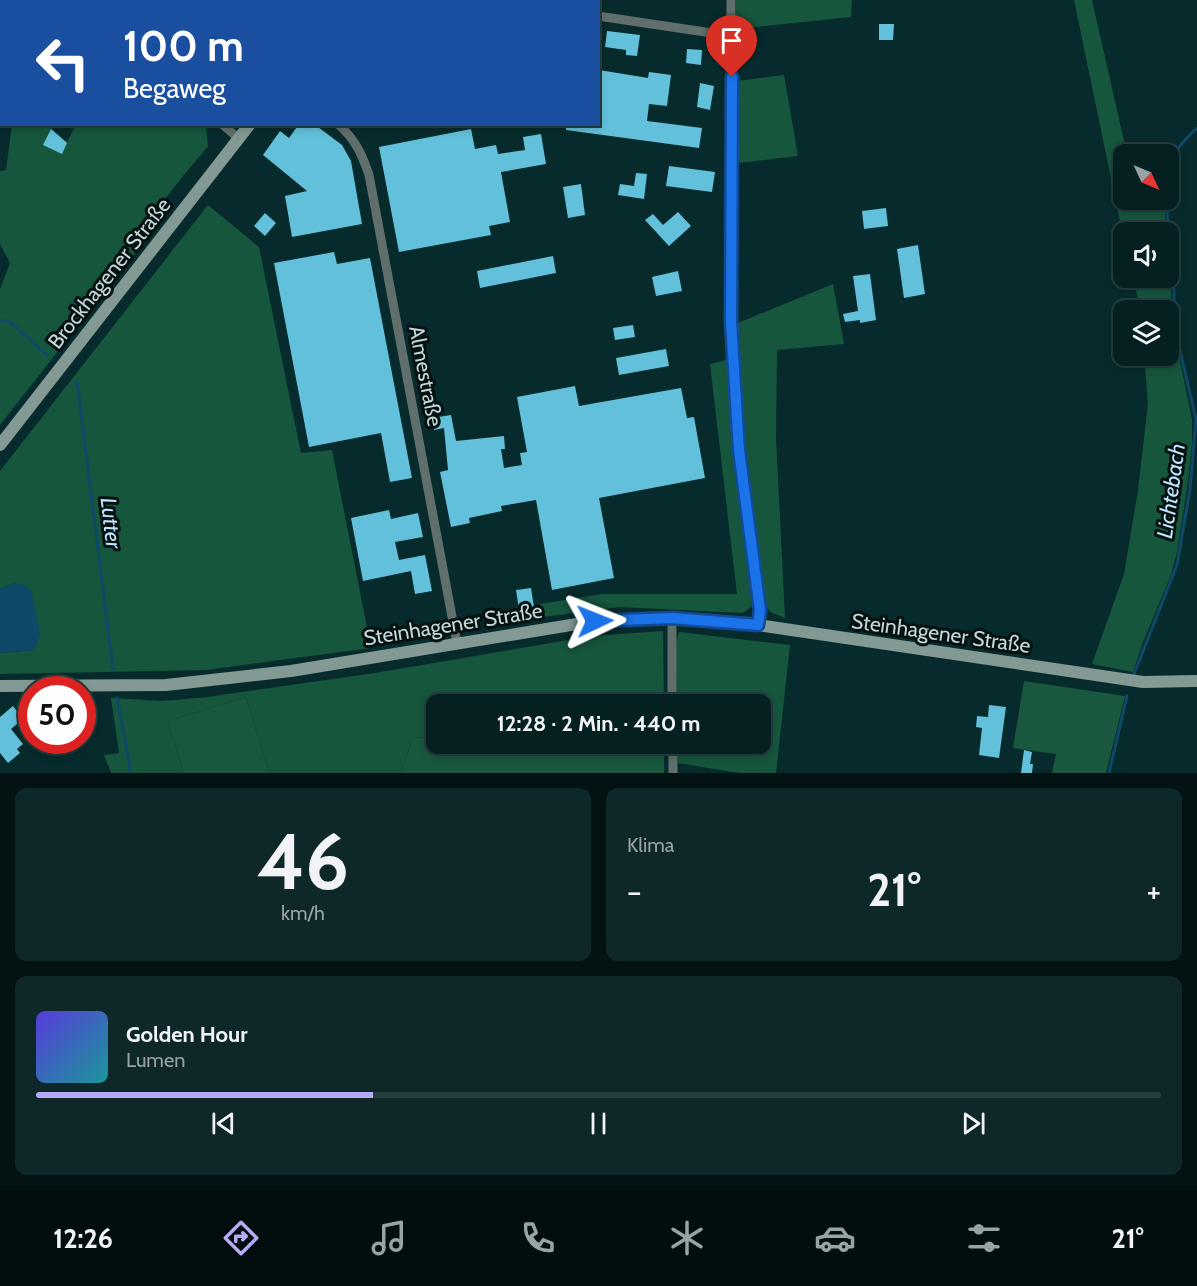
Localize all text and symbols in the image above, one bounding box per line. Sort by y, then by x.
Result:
pin [706,15,757,77]
text: 100 m [123,20,244,72]
icon: left [24,24,102,102]
icon: arrive [715,24,748,57]
text: Begaweg [123,72,226,105]
north arrow [1113,144,1179,210]
map controls [1113,144,1179,366]
street label: Brockhagener Straße [42,193,176,353]
button: sound [1113,222,1179,288]
button: layers [1113,300,1179,366]
street label: Almestraße [404,324,448,429]
water label: Lichtebach [1151,442,1191,540]
water label: Lutter [94,496,128,551]
position arrow [563,589,627,653]
street label: Steinhagener Straße [362,597,544,650]
street label: Steinhagener Straße [850,608,1032,658]
speed limit sign: 50 [18,676,96,754]
text: 12:28 · 2 Min. · 440 m [497,710,700,737]
text: 46 [257,814,349,909]
text: Klima [627,833,674,857]
text: 21° [867,863,921,917]
text: − [627,871,642,911]
text: + [1146,871,1161,911]
text: km/h [281,901,325,925]
text: Golden Hour [126,1021,247,1048]
text: Lumen [126,1048,185,1072]
icon: previous [207,1107,240,1140]
icon: pause [582,1107,615,1140]
icon: next [957,1107,990,1140]
icon: directions [220,1217,262,1259]
icon: music [368,1217,410,1259]
icon: phone [517,1217,559,1259]
icon: climate [666,1217,708,1259]
icon: car [814,1217,856,1259]
icon: filters [963,1217,1005,1259]
text: 12:26 [53,1222,113,1255]
text: 21° [1112,1222,1144,1255]

